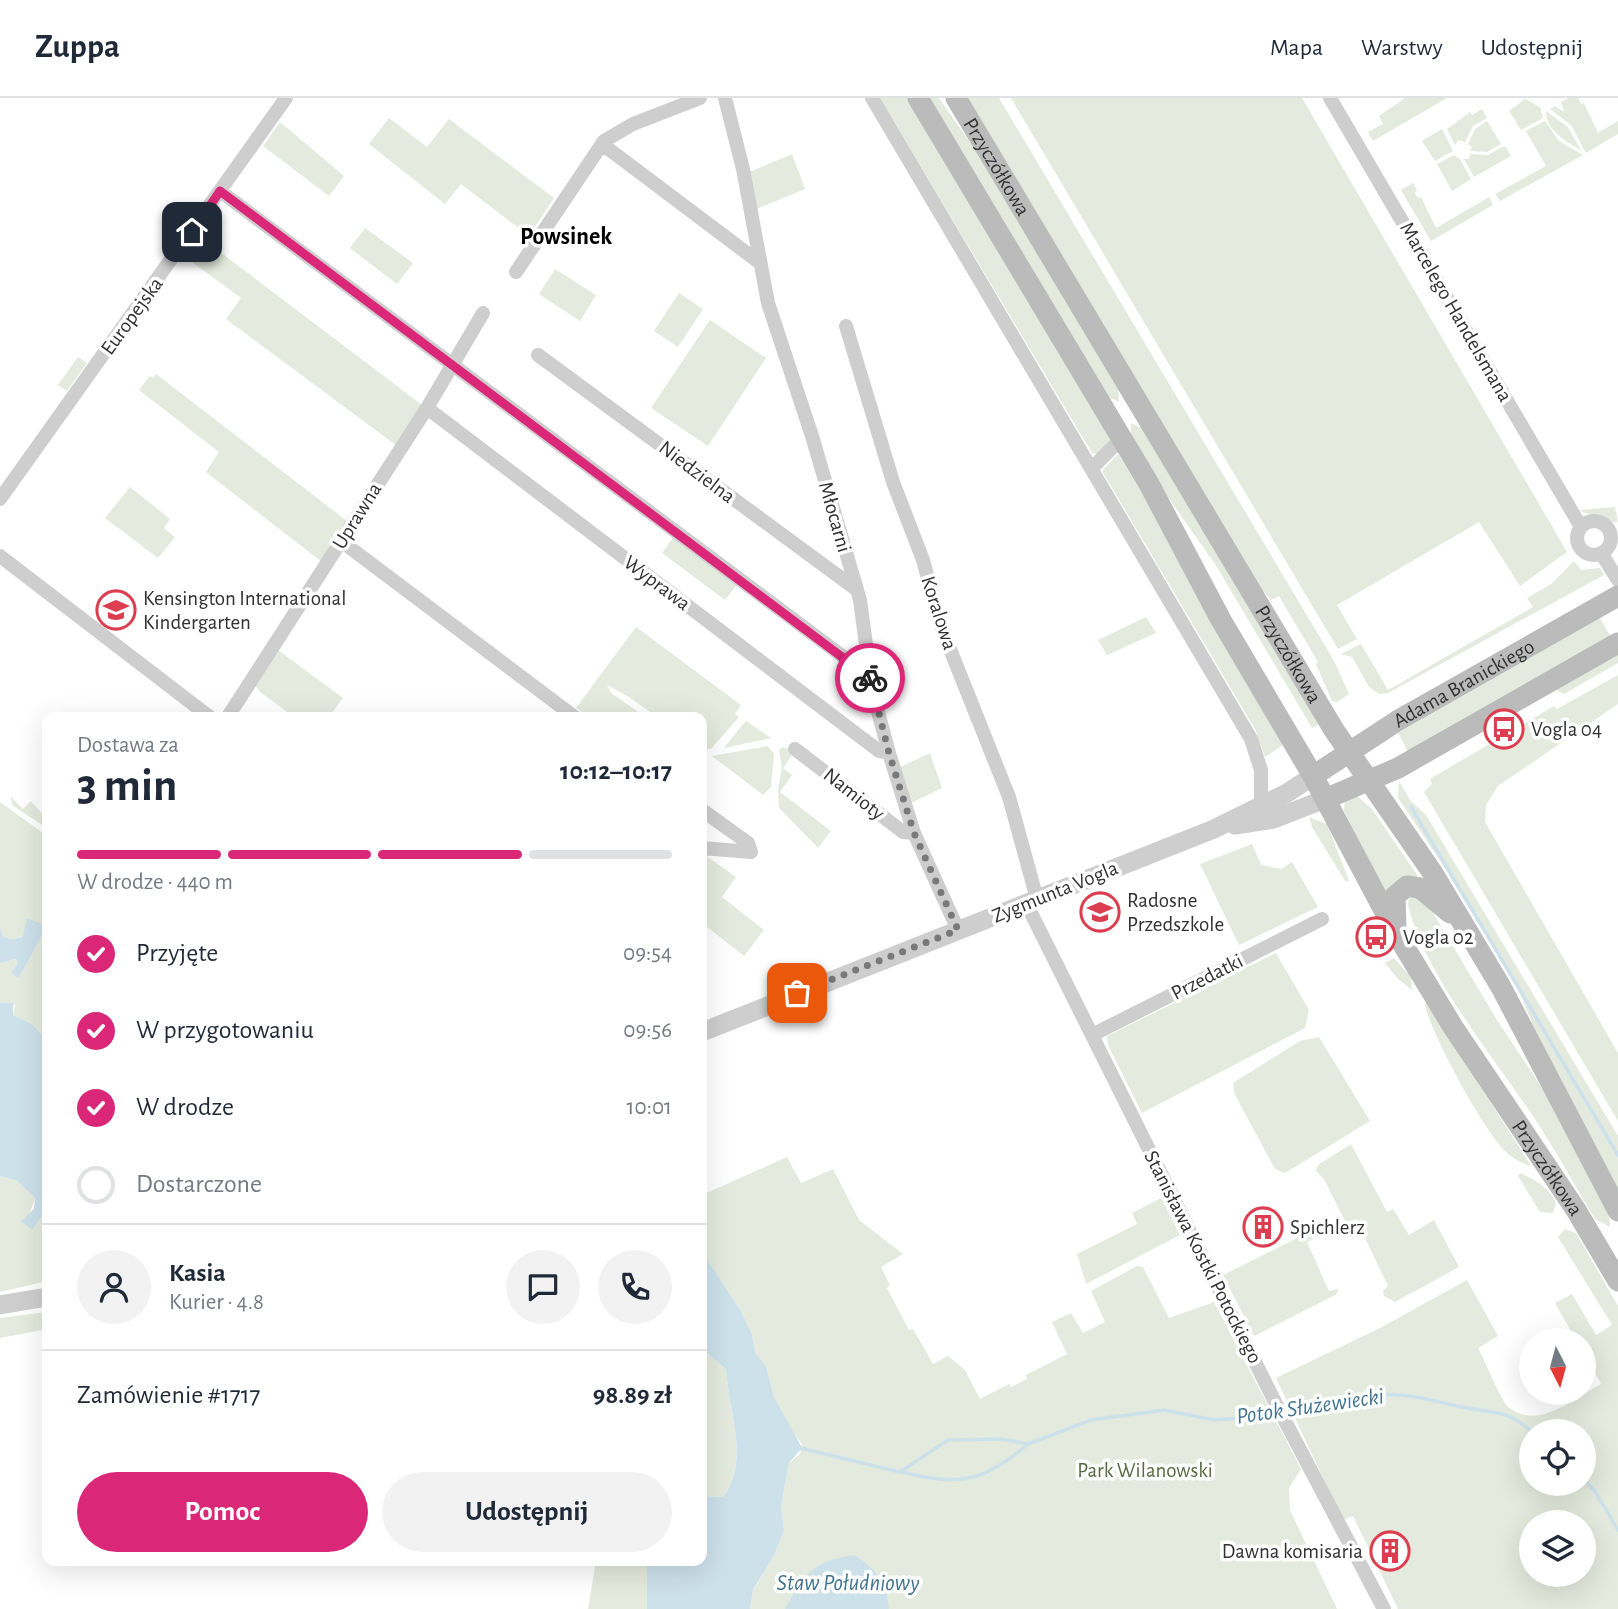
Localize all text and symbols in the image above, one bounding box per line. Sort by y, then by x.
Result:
text: Zuppa [35,31,120,64]
text: Mapa [1270,36,1323,60]
text: Warstwy [1361,36,1443,60]
text: Udostępnij [1481,36,1583,60]
street label: Przyczółkowa [960,114,1034,219]
pin [162,202,222,262]
icon: home [173,213,211,251]
street label: Marcelego Handelsmana [1396,219,1516,406]
district label: Powsinek [520,225,612,249]
street label: Europejska [97,273,167,359]
street label: Niedzielna [655,437,739,507]
street label: Uprawna [329,479,386,553]
street label: Młocarni [815,479,855,555]
street label: Wyprawa [620,551,694,615]
street label: Koralowa [917,574,961,653]
place label: Kensington International Kindergarten [143,588,347,633]
school or university icon: Kensington International Kindergarten [95,589,137,631]
street label: Przyczółkowa [1251,602,1326,707]
street label: Adama Branickiego [1390,635,1538,731]
courier [835,643,905,713]
icon: bike [851,659,889,697]
bus stop icon: Vogla 04 [1483,708,1525,750]
place label: Vogla 04 [1531,719,1602,740]
text: Dostawa za [77,734,179,757]
text: 10:12–10:17 [560,758,672,784]
text: 3 min [77,763,177,809]
street label: Namioty [819,764,889,824]
street label: Zygmunta Vogla [989,857,1121,927]
text: W drodze · 440 m [77,871,233,894]
place label: Radosne Przedszkole [1127,890,1224,935]
school or university icon: Radosne Przedszkole [1079,891,1121,933]
bus stop icon: Vogla 02 [1355,916,1397,958]
place label: Vogla 02 [1403,927,1473,948]
icon: check [77,935,115,973]
text: Przyjęte [136,940,218,966]
text: 09:54 [623,942,672,965]
street label: Przedatki [1168,950,1246,1004]
pin [767,963,827,1023]
icon: bag [778,974,816,1012]
icon: check [77,1012,115,1050]
text: W przygotowaniu [136,1017,314,1043]
text: 09:56 [623,1019,672,1042]
icon: check [77,1089,115,1127]
text: W drodze [136,1094,234,1120]
text: 10:01 [627,1096,672,1119]
street label: Przyczółkowa [1508,1116,1587,1219]
street label: Stanisława Kostki Potockiego [1140,1147,1266,1367]
text: Dostarczone [136,1171,262,1197]
building icon: Spichlerz [1242,1206,1284,1248]
place label: Spichlerz [1290,1217,1365,1238]
button: person [77,1250,151,1324]
button: chat [506,1250,580,1324]
button: phone [598,1250,672,1324]
text: Kasia [169,1260,226,1286]
text: Kurier · 4.8 [169,1291,264,1314]
north arrow [1519,1328,1596,1405]
map controls [1519,1328,1596,1587]
text: Zamówienie #1717 [77,1382,260,1408]
text: 98.89 zł [593,1382,672,1408]
water label: Potok Służewiecki [1235,1385,1385,1429]
button: locate [1519,1419,1596,1496]
park label: Park Wilanowski [1077,1460,1213,1481]
button: Pomoc [77,1472,368,1552]
button: Udostępnij [382,1472,672,1552]
button: layers [1519,1510,1596,1587]
building icon: Dawna komisaria [1369,1530,1411,1572]
place label: Dawna komisaria [1222,1541,1363,1562]
water label: Staw Południowy [776,1572,920,1595]

